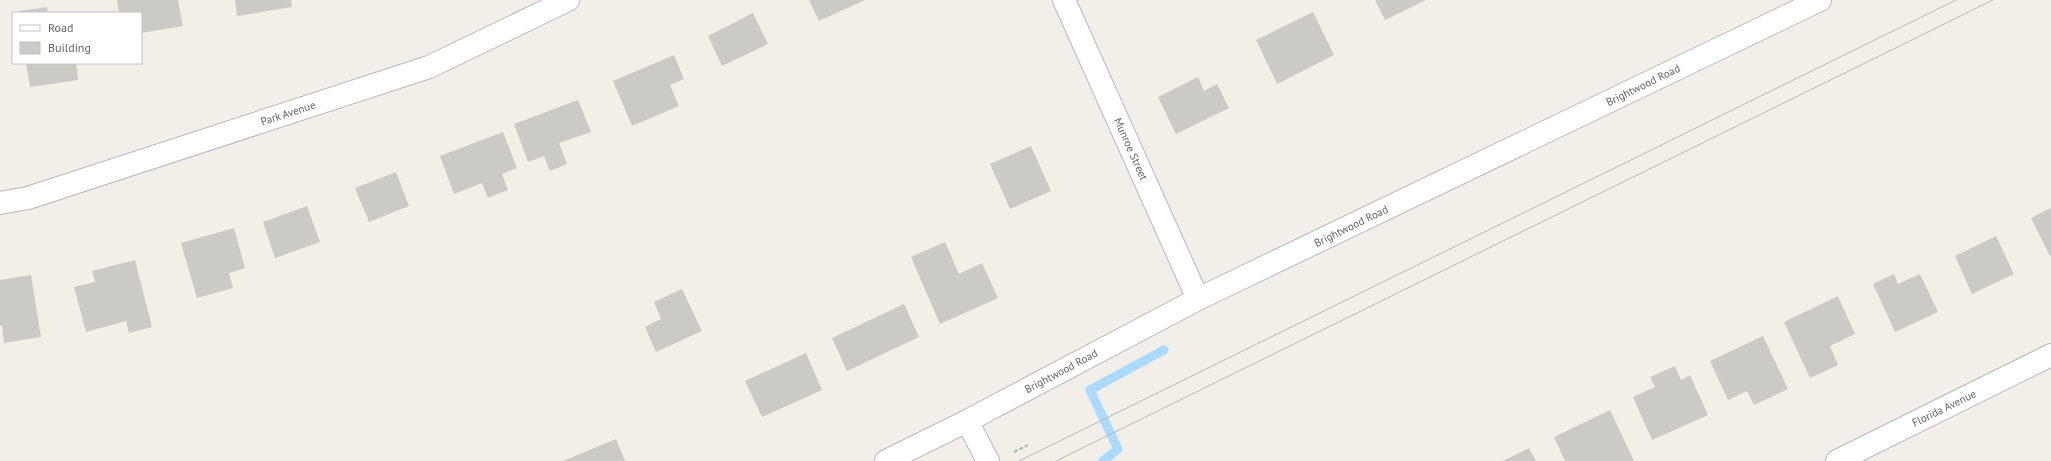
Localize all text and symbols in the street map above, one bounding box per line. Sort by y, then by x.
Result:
legend [12,12,142,64]
text: Road [48,20,73,35]
text: Building [48,40,91,55]
street label: Brightwood Road [1604,61,1682,109]
street label: Park Avenue [259,97,318,128]
street label: Munroe Street [1111,116,1151,183]
street label: Brightwood Road [1312,202,1390,250]
street label: Brightwood Road [1022,346,1100,396]
street label: Florida Avenue [1910,386,1979,430]

